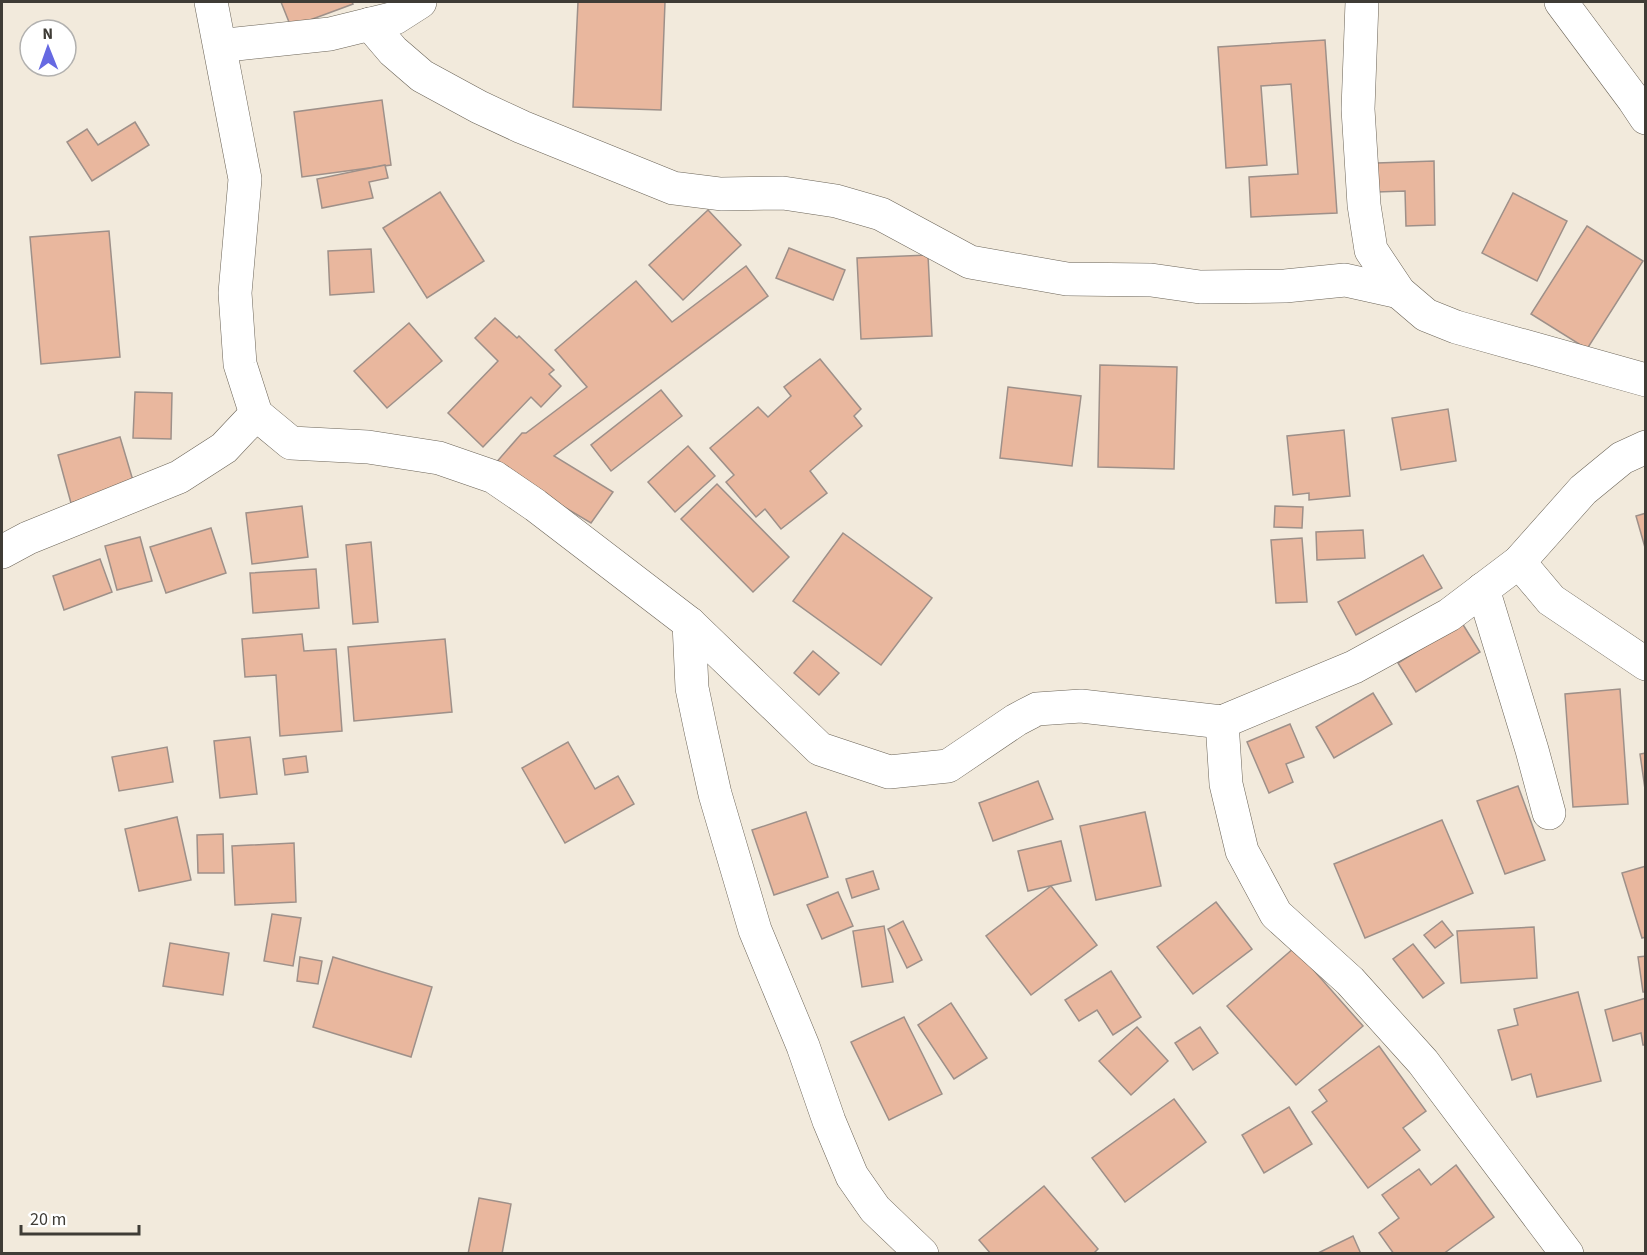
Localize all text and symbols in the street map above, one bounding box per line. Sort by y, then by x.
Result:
north arrow [18,18,78,78]
text: N [42,23,53,45]
scale bar [21,1198,140,1236]
text: 20 m [30,1207,66,1232]

